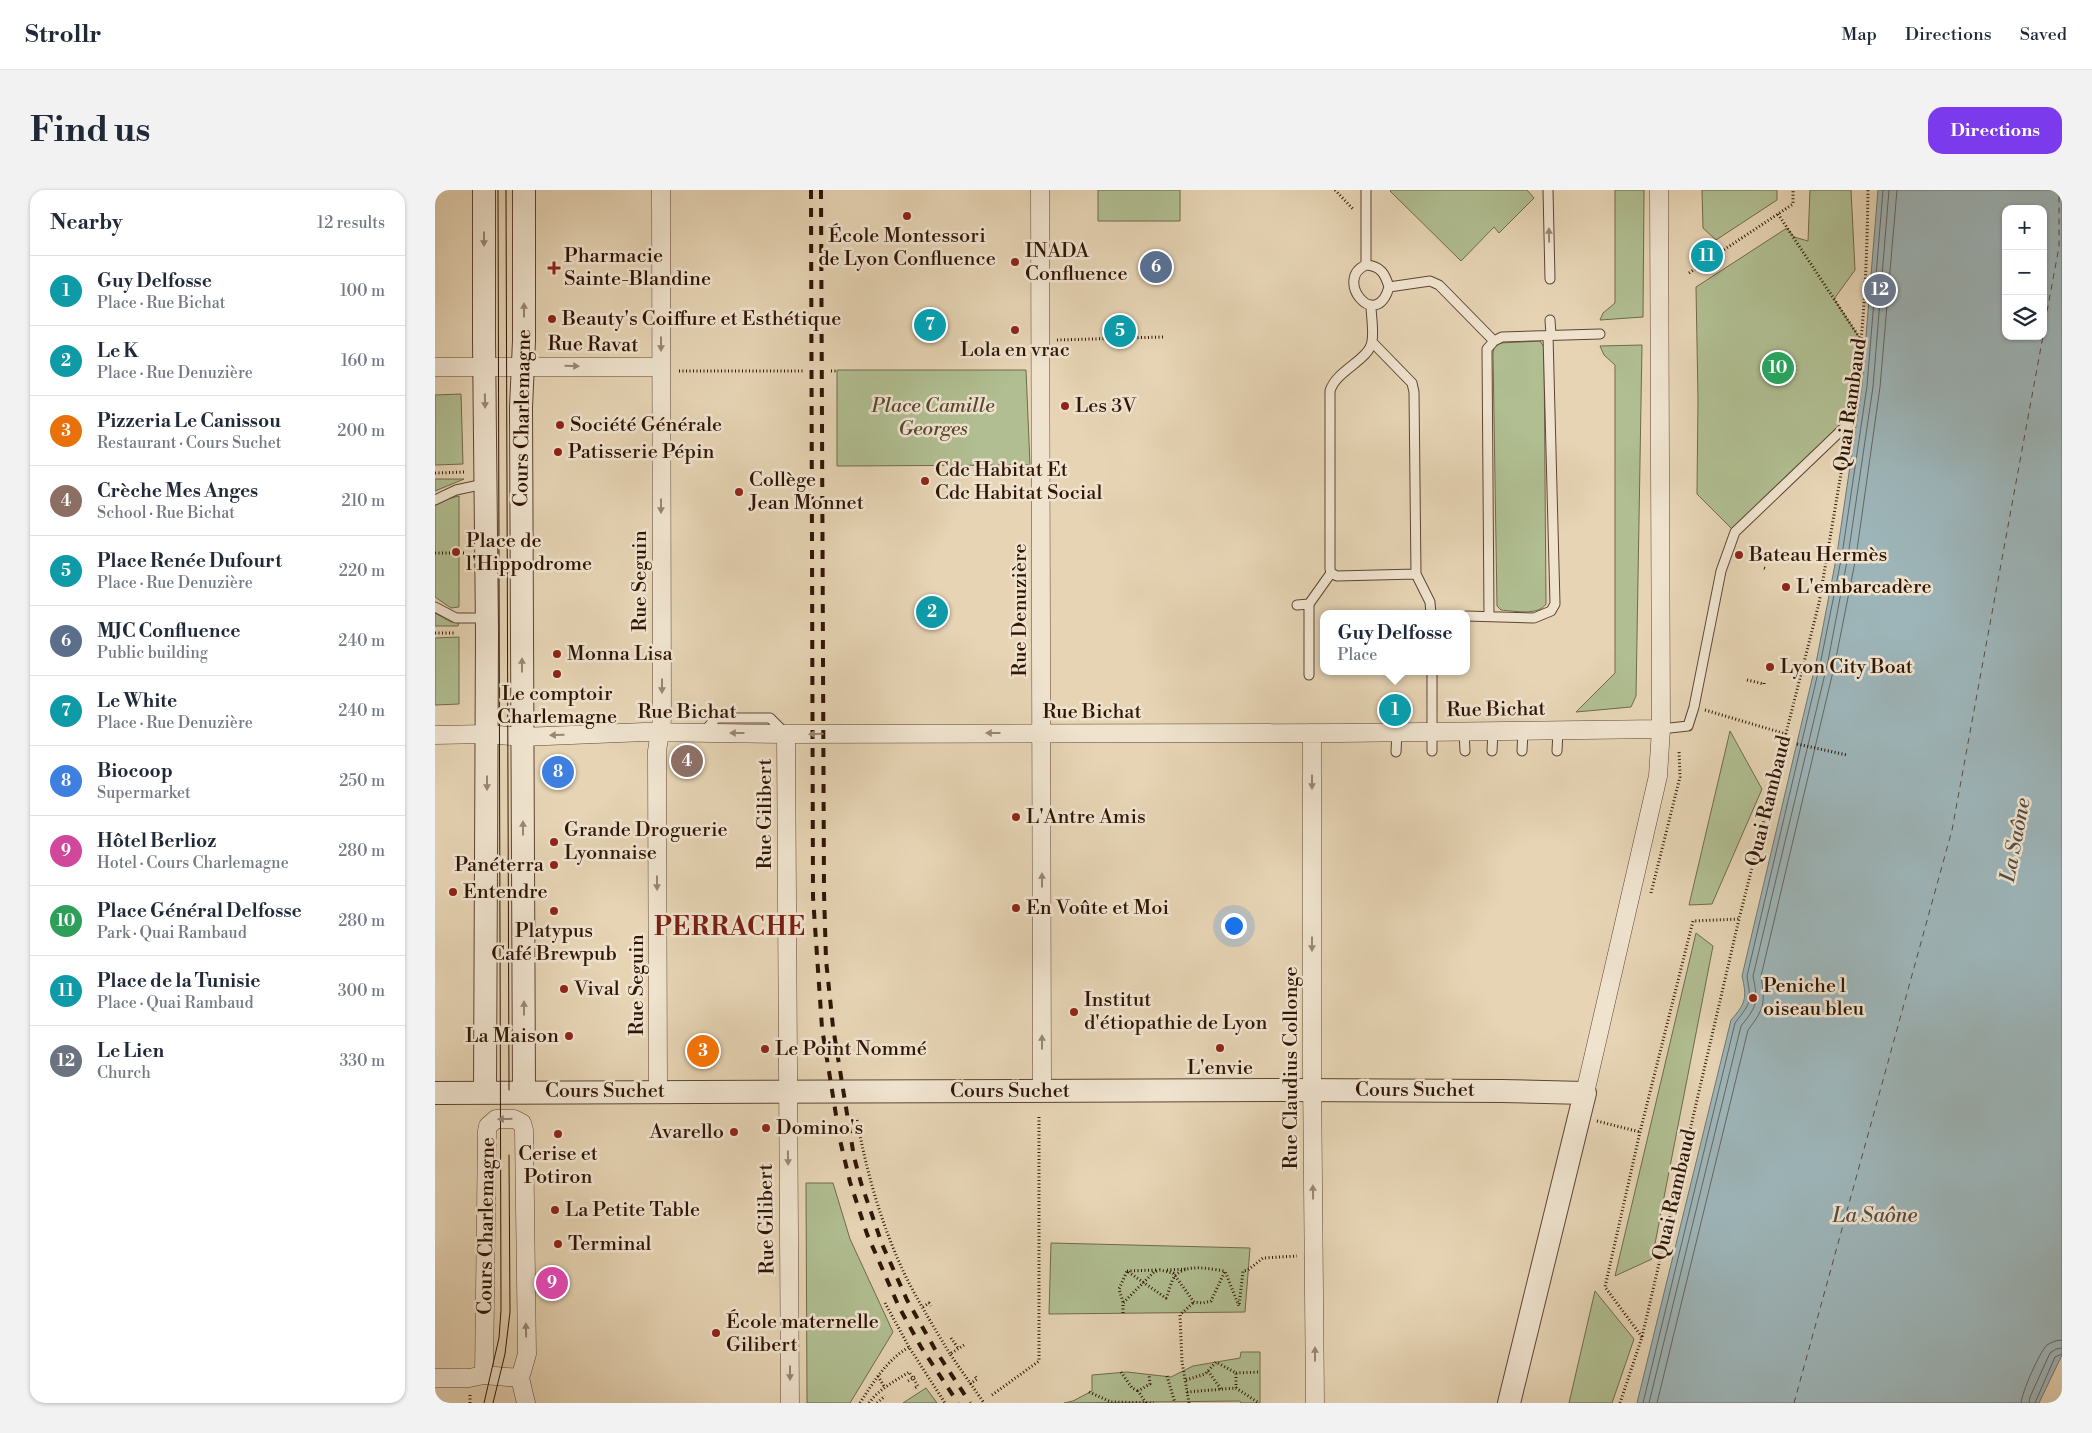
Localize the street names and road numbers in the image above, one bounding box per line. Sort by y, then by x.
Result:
street label: Cours Charlemagne [509,329,537,507]
street label: Rue Ravat [547,332,639,358]
street label: Quai Rambaud [1829,336,1873,473]
street label: Rue Seguin [628,530,653,632]
street label: Rue Denuzière [1008,543,1033,677]
street label: Rue Bichat [1446,697,1546,723]
street label: Rue Bichat [637,700,737,725]
street label: Rue Bichat [1042,700,1142,725]
street label: Quai Rambaud [1741,732,1798,869]
street label: Rue Gilibert [753,758,778,870]
street label: Rue Seguin [625,934,650,1036]
street label: Rue Claudius Collonge [1279,966,1304,1170]
street label: Cours Suchet [1355,1078,1475,1103]
street label: Cours Suchet [545,1079,665,1104]
street label: Cours Suchet [950,1079,1070,1104]
street label: Quai Rambaud [1648,1126,1702,1263]
street label: Cours Charlemagne [473,1137,501,1315]
street label: Rue Gilibert [754,1163,780,1275]

